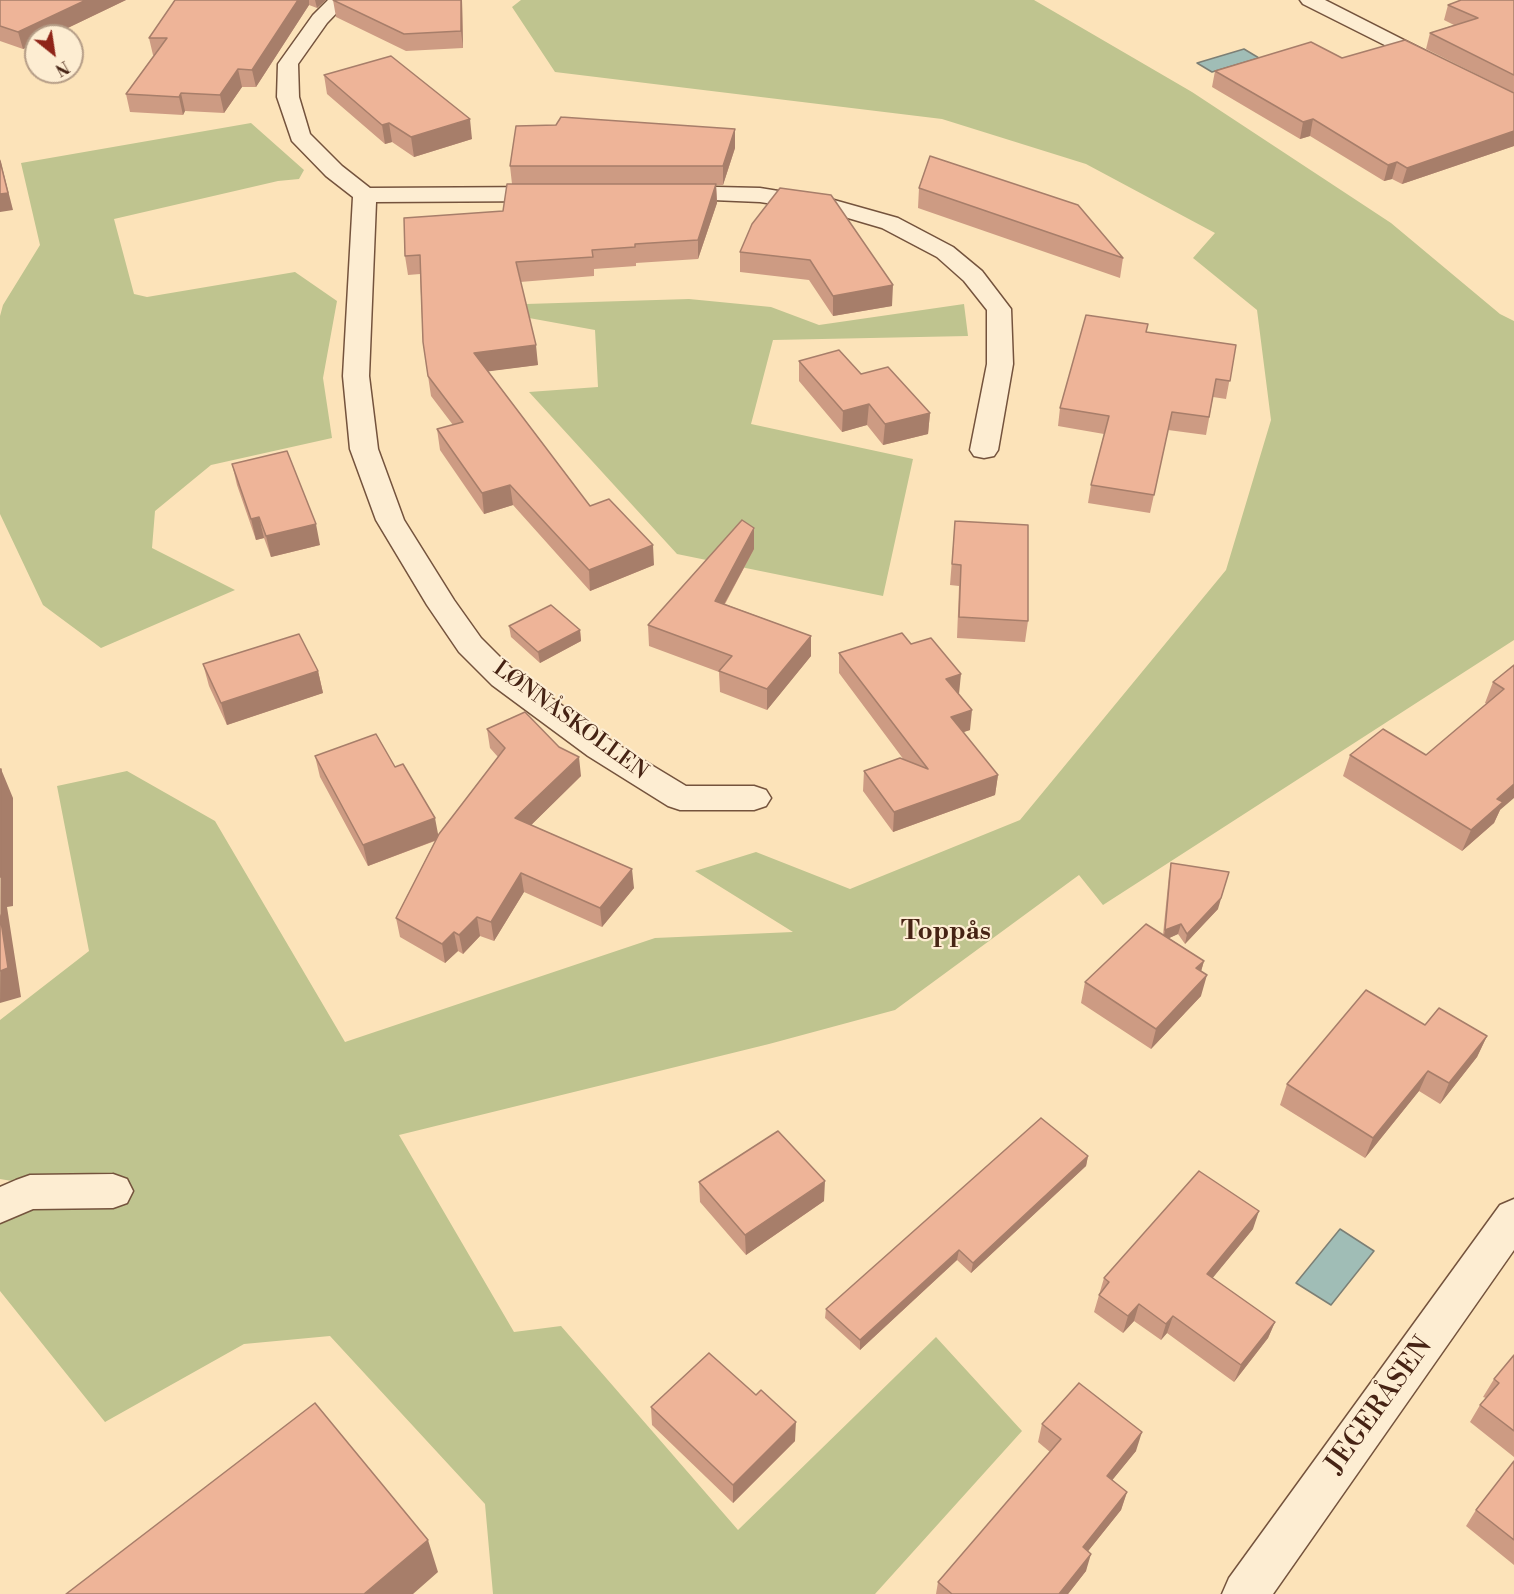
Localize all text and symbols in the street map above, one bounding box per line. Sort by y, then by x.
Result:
north arrow [24,24,84,84]
text: N [52,56,72,80]
street label: LØNNÅSKOLLEN [488,656,652,786]
district label: Toppås [901,917,991,949]
street label: JEGERÅSEN [1320,1332,1440,1480]

